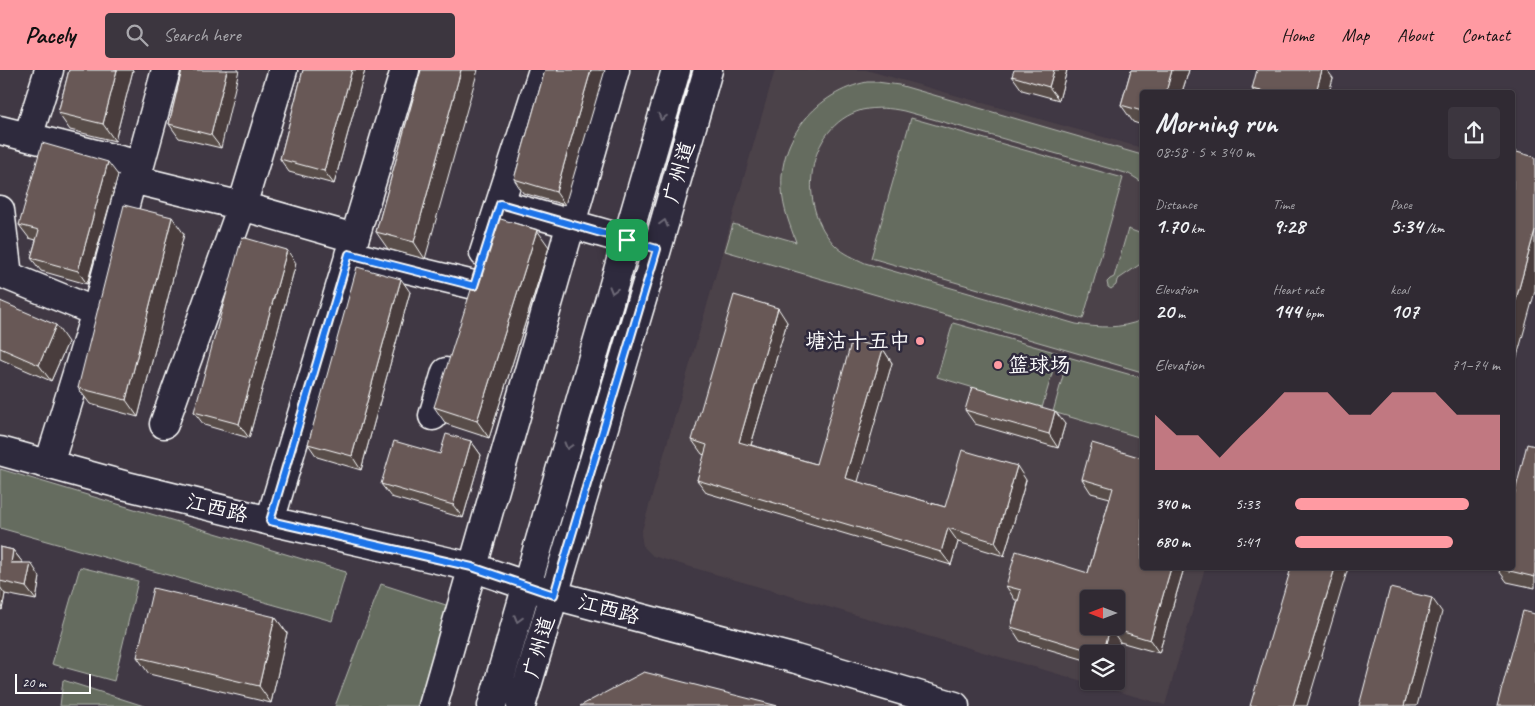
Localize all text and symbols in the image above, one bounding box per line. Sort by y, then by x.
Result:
search box [105,13,455,58]
text: Pacely [25,20,75,50]
icon: search [123,21,151,49]
text: Search here [163,23,241,47]
text: Home [1281,24,1314,46]
text: Map [1342,24,1369,46]
text: About [1397,24,1433,46]
text: Contact [1461,24,1510,46]
text: Morning run [1155,105,1277,140]
button: share [1448,107,1500,159]
one-way arrow [658,112,668,120]
street label: 广州道 [658,138,700,206]
text: 08:58 · 5 × 340 m [1155,142,1254,162]
text: Distance [1155,196,1197,213]
text: Time [1273,196,1294,213]
text: Pace [1390,196,1412,213]
text: 1.70 [1155,213,1187,239]
text: 9:28 [1273,213,1305,239]
text: 5:34 [1390,213,1423,239]
pin [606,219,648,261]
one-way arrow [659,219,669,227]
text: km [1187,220,1205,237]
text: /km [1423,220,1444,237]
icon: arrive [613,226,641,254]
text: Elevation [1155,281,1198,298]
text: Heart rate [1273,281,1324,298]
text: kcal [1390,281,1409,298]
one-way arrow [608,285,618,293]
text: 20 [1155,298,1174,324]
text: 144 [1273,298,1301,324]
text: 107 [1390,298,1419,324]
text: m [1174,305,1185,322]
text: bpm [1301,305,1324,322]
place label: 塘沽十五中 [805,328,910,354]
marker: 塘沽十五中 [914,335,926,347]
place label: 篮球场 [1008,352,1071,378]
text: Elevation [1155,355,1204,375]
text: 71–74 m [1451,355,1500,375]
marker: 篮球场 [992,359,1004,371]
one-way arrow [563,441,573,450]
street label: 江西路 [183,488,251,528]
text: 340 m [1155,494,1190,514]
text: 5:33 [1235,494,1260,514]
text: 680 m [1155,532,1190,552]
text: 5:41 [1235,532,1260,552]
street label: 江西路 [575,588,643,630]
north arrow [1080,590,1125,635]
map controls [1080,590,1125,690]
street label: 广州道 [518,613,560,681]
one-way arrow [513,614,523,622]
button: layers [1080,645,1125,690]
scale bar [15,671,91,694]
text: 20 m [22,674,46,691]

